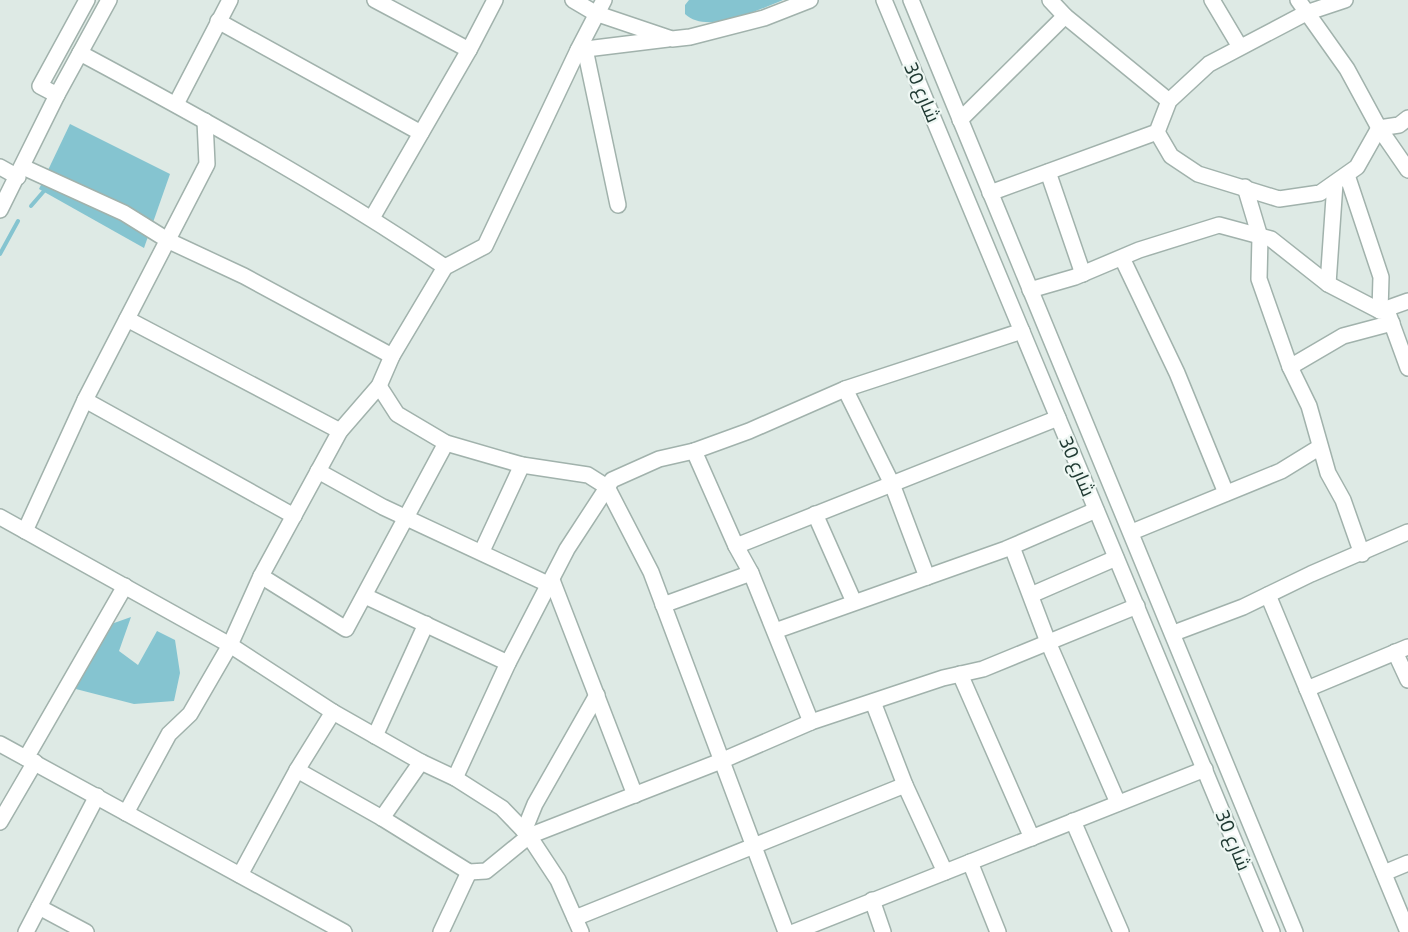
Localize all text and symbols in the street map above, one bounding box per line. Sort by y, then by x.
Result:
street label: شارع 30 [897,58,946,127]
street label: شارع 30 [1052,432,1101,501]
street label: شارع 30 [1209,806,1256,875]

